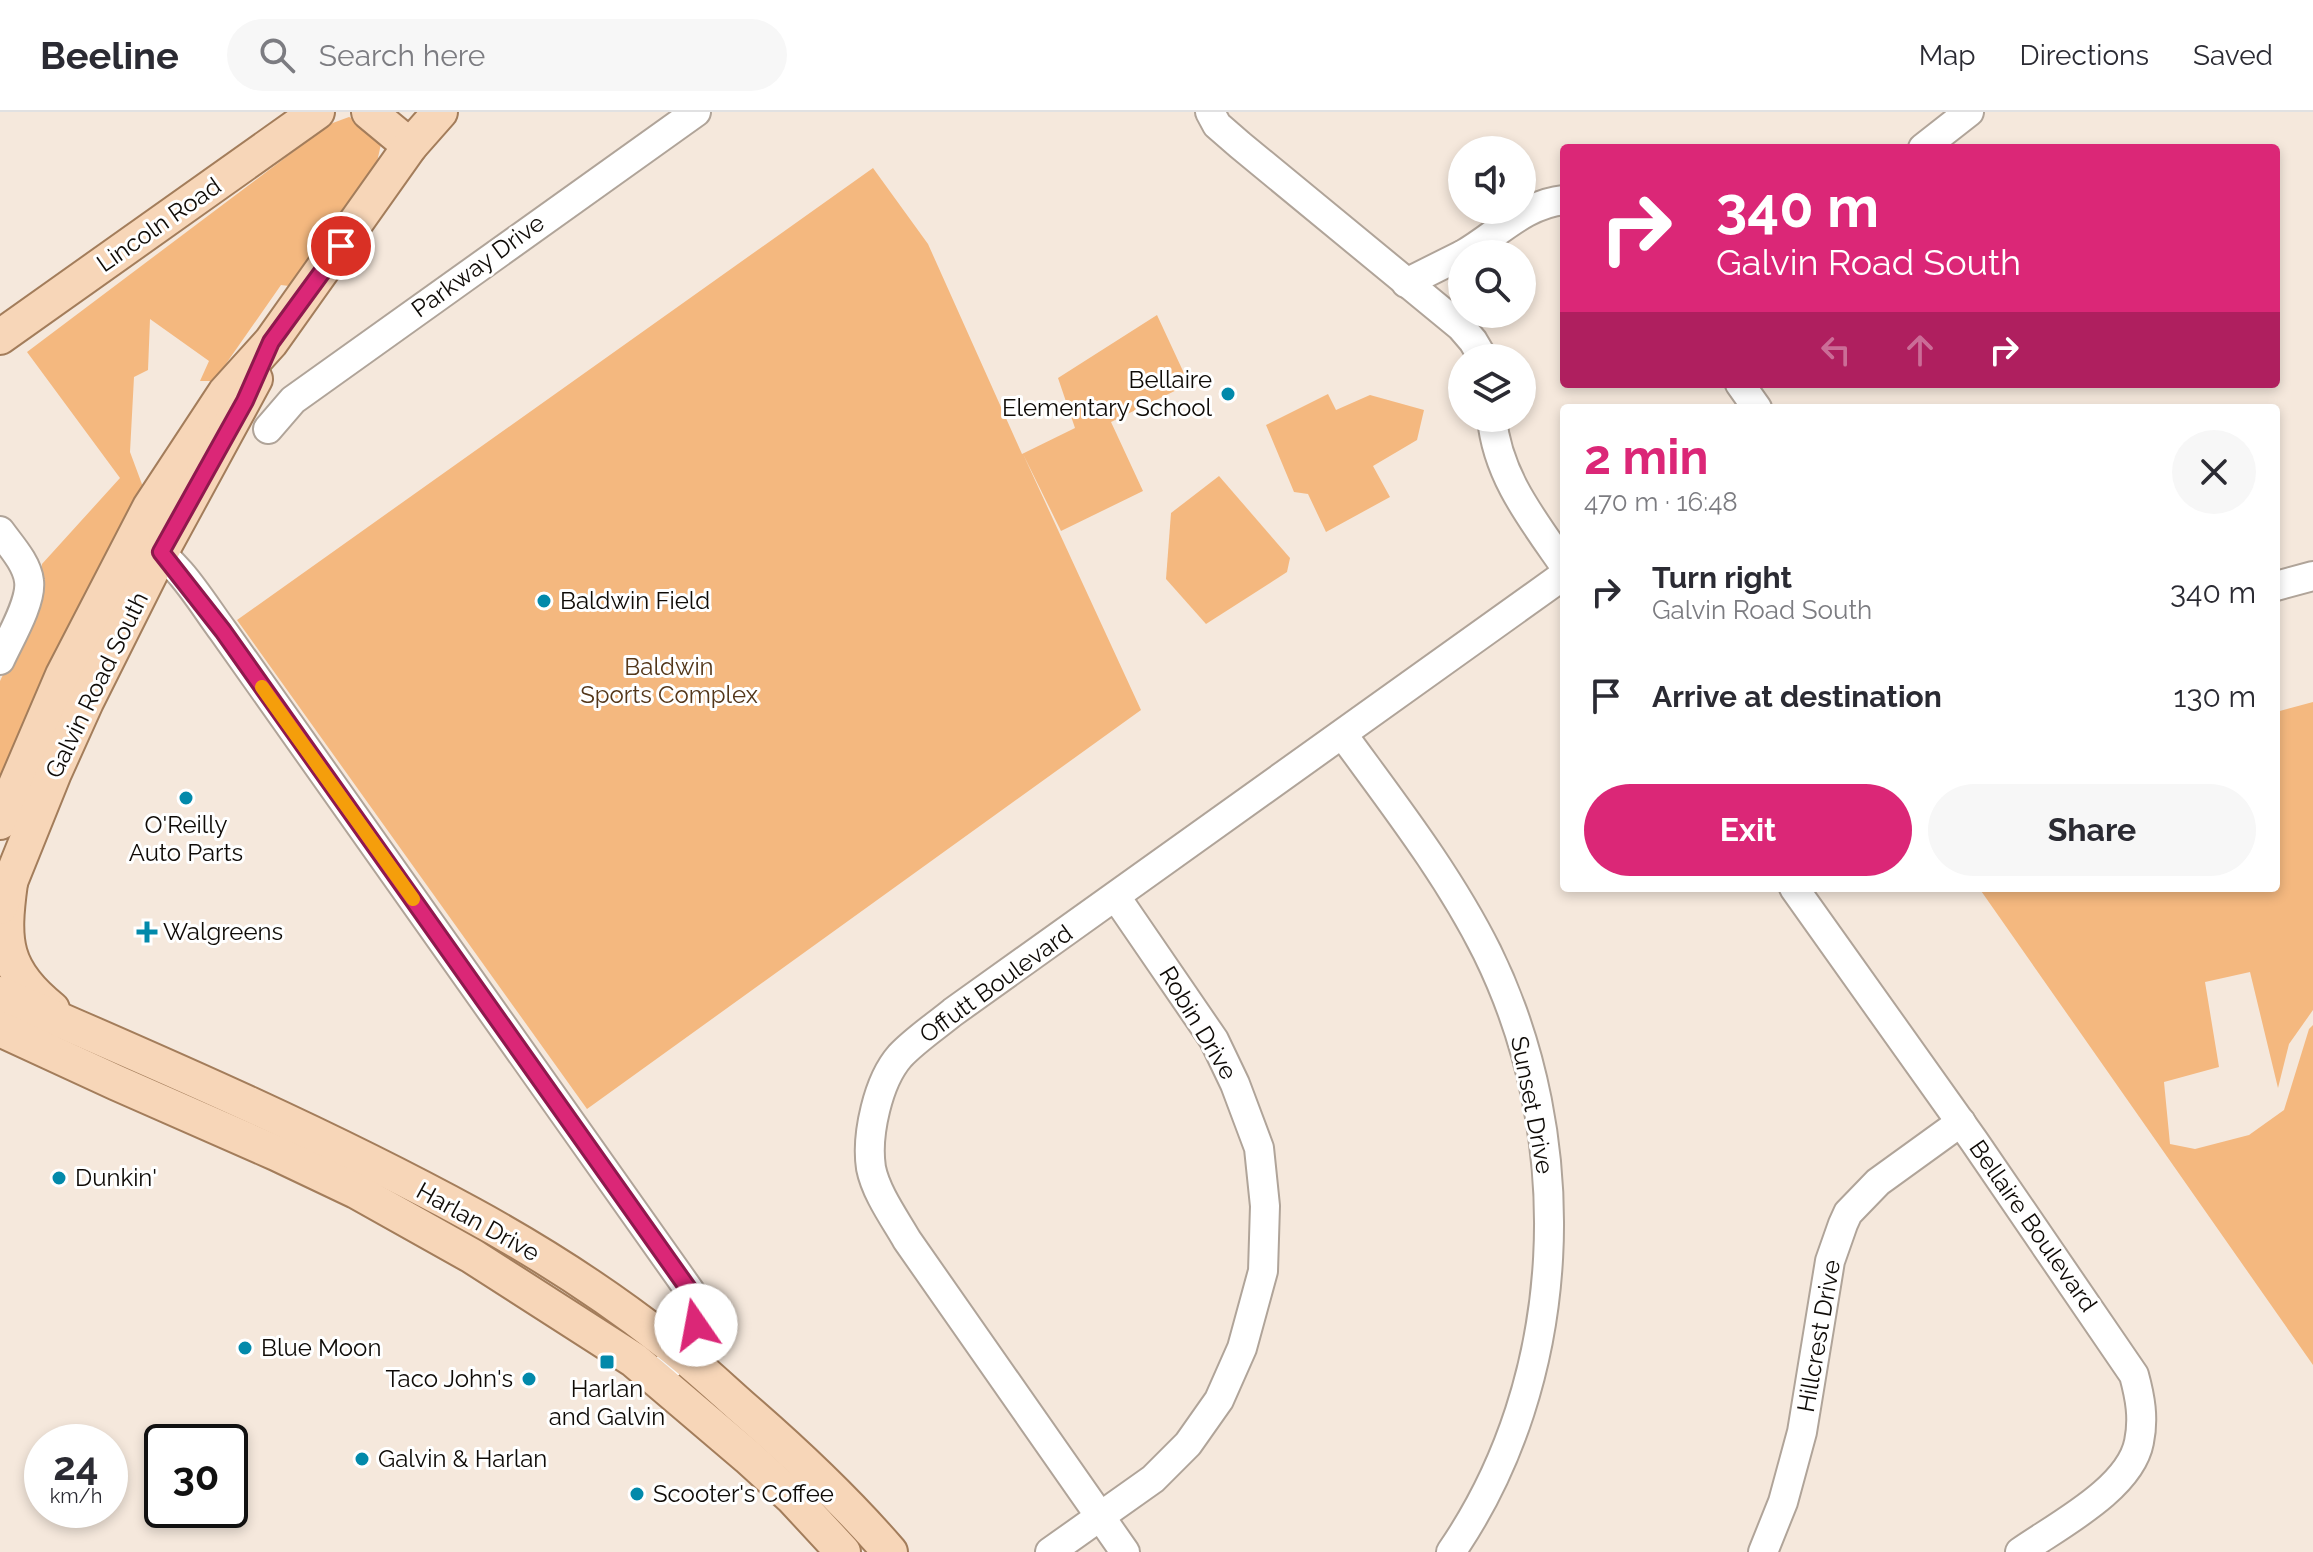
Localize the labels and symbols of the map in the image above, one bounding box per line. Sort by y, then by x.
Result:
street label: Lincoln Road [91,171,226,278]
street label: Parkway Drive [406,208,550,323]
pin [307,212,375,280]
place label: Bellaire Elementary School [1002,365,1212,422]
marker: Bellaire Elementary School [1219,385,1237,403]
place label: Baldwin Field [560,586,710,615]
street label: Galvin Road South [39,587,154,783]
marker: Baldwin Field [535,592,553,610]
park label: Baldwin Sports Complex [580,652,758,709]
marker: O'Reilly Auto Parts [177,789,195,807]
place label: O'Reilly Auto Parts [129,810,243,867]
place label: Walgreens [163,917,283,946]
street label: Offutt Boulevard [914,918,1078,1049]
marker: Walgreens [138,923,156,941]
street label: Robin Drive [1153,961,1244,1085]
street label: Sunset Drive [1505,1034,1560,1176]
street label: Bellaire Boulevard [1963,1134,2104,1317]
place label: Dunkin' [75,1163,157,1192]
marker: Dunkin' [50,1169,68,1187]
street label: Harlan Drive [412,1176,545,1267]
street label: Hillcrest Drive [1791,1257,1846,1414]
position arrow [654,1283,738,1367]
place label: Blue Moon [261,1333,381,1362]
marker: Blue Moon [236,1339,254,1357]
marker: Harlan and Galvin [598,1353,616,1371]
place label: Taco John's [385,1364,513,1393]
marker: Taco John's [520,1370,538,1388]
place label: Harlan and Galvin [549,1374,665,1431]
speed limit sign: 30 [144,1424,248,1528]
place label: Galvin & Harlan [378,1444,547,1473]
marker: Galvin & Harlan [353,1450,371,1468]
place label: Scooter's Coffee [653,1479,834,1508]
marker: Scooter's Coffee [628,1485,646,1503]

